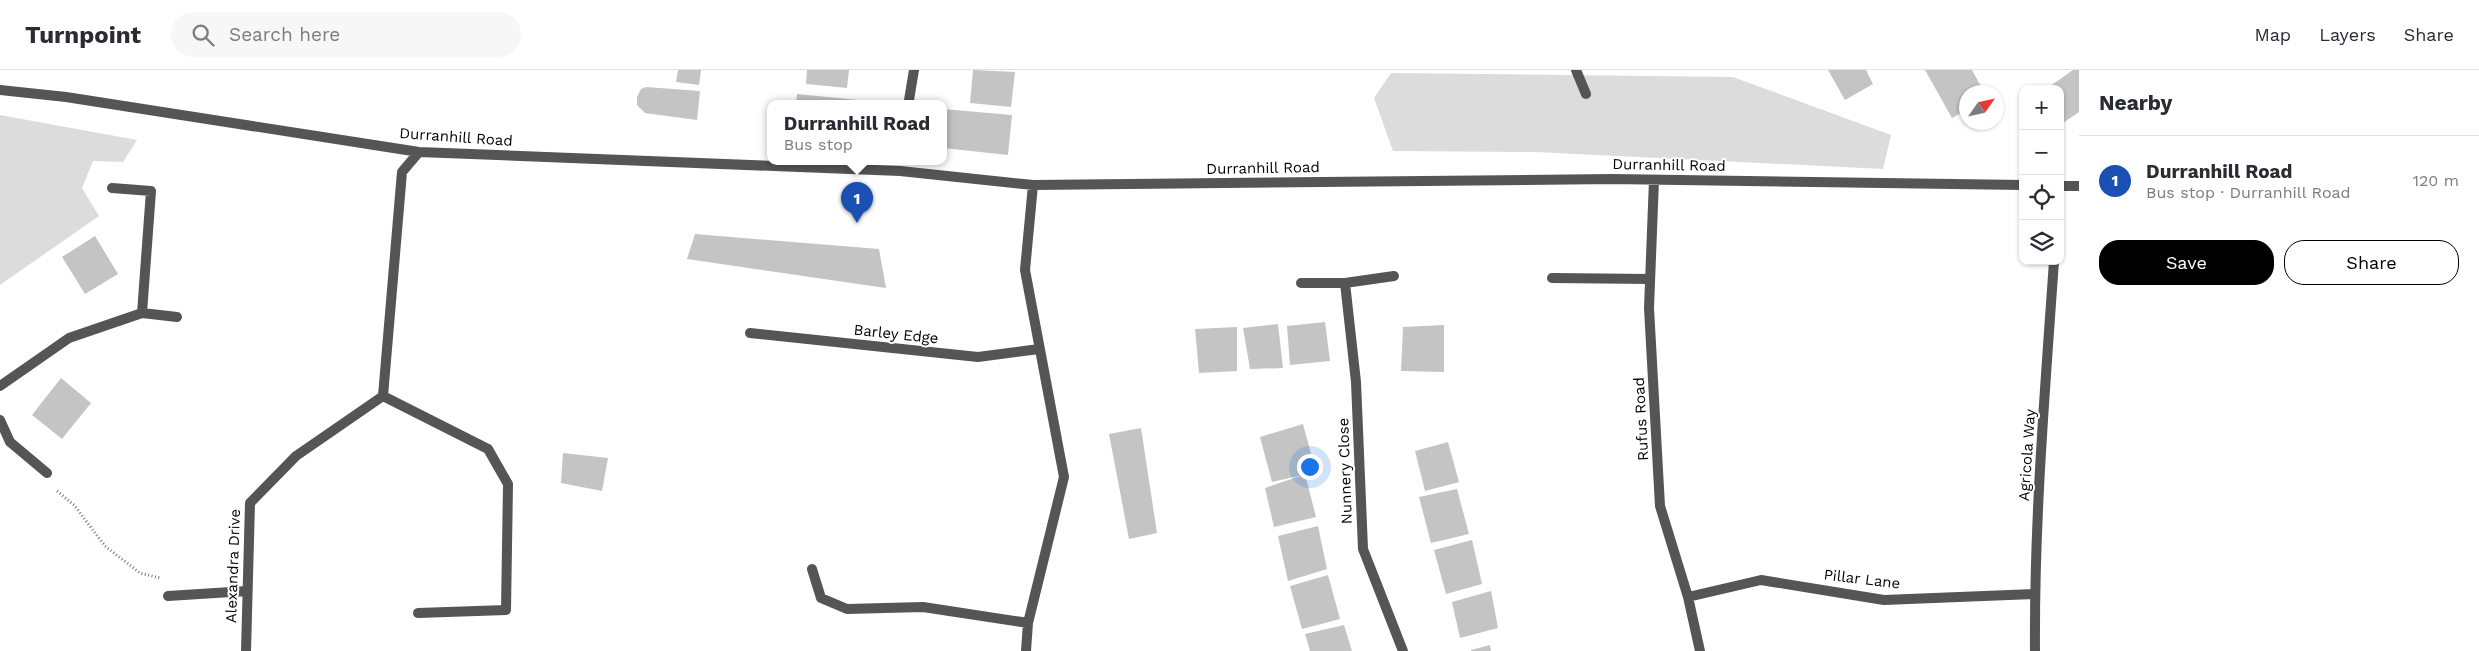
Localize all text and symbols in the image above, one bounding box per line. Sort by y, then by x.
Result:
search box [171,12,521,57]
text: Turnpoint [25,21,141,49]
icon: search [189,21,217,49]
text: Search here [229,23,340,46]
text: Map [2254,24,2291,45]
text: Layers [2319,24,2376,45]
text: Share [2404,24,2454,45]
north arrow [1959,85,2004,130]
map controls [2019,85,2064,265]
button: + [2019,85,2064,130]
text: Nearby [2099,90,2172,115]
popup [767,100,947,165]
text: Durranhill Road [784,112,930,135]
street label: Durranhill Road [399,124,513,150]
button: − [2019,130,2064,175]
text: Bus stop [784,135,853,154]
street label: Durranhill Road [1612,155,1726,175]
street label: Durranhill Road [1206,158,1320,178]
text: Durranhill Road [2146,160,2292,183]
text: 1 [2112,171,2118,190]
text: 120 m [2413,171,2459,190]
button: locate [2019,175,2064,220]
pin: 1 [841,182,873,223]
text: Bus stop · Durranhill Road [2146,183,2351,202]
button: layers [2019,220,2064,265]
button: Save [2099,240,2274,285]
button: Share [2284,240,2459,285]
street label: Barley Edge [853,321,939,347]
street label: Rufus Road [1630,377,1652,461]
street label: Agricola Way [2015,408,2039,502]
street label: Nunnery Close [1334,418,1356,524]
your location [1297,454,1323,480]
street label: Alexandra Drive [222,509,244,623]
street label: Pillar Lane [1823,565,1901,593]

